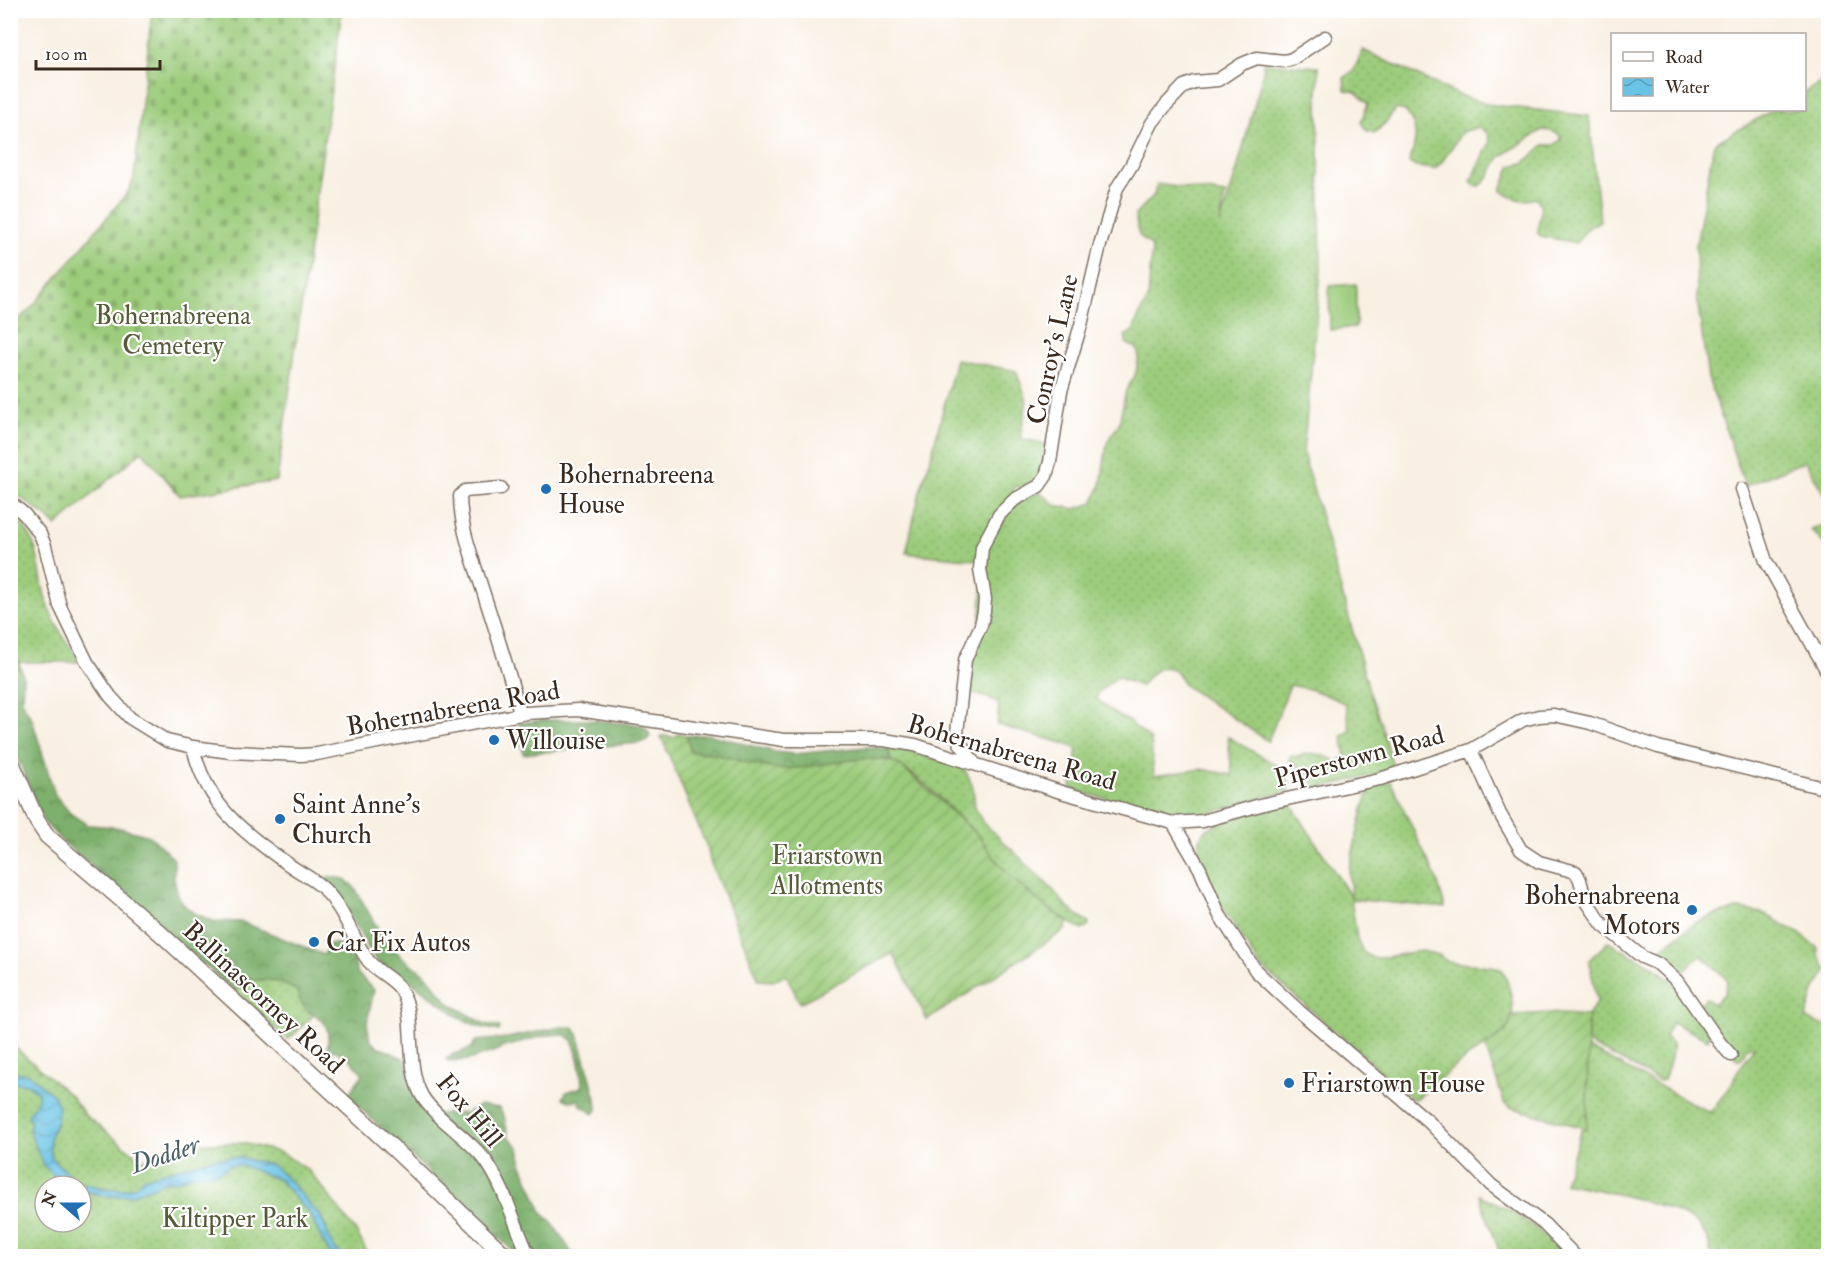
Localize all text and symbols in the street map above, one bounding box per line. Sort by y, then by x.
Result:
scale bar [36,33,160,71]
legend [1611,33,1806,111]
text: 100 m [45,43,88,66]
text: Road [1665,46,1703,69]
text: Water [1664,76,1709,99]
street label: Conroy's Lane [1020,271,1086,428]
park label: Bohernabreena Cemetery [95,300,251,362]
place label: Bohernabreena House [558,459,714,521]
marker: Bohernabreena House [539,482,553,496]
street label: Bohernabreena Road [344,674,562,743]
street label: Bohernabreena Road [904,708,1120,798]
street label: Piperstown Road [1271,719,1448,796]
place label: Willouise [505,725,605,757]
marker: Willouise [487,733,501,747]
place label: Saint Anne's Church [292,789,421,851]
marker: Saint Anne's Church [273,812,287,826]
park label: Friarstown Allotments [770,840,883,902]
place label: Bohernabreena Motors [1524,880,1680,942]
marker: Bohernabreena Motors [1685,903,1699,917]
street label: Ballinascorney Road [176,915,351,1081]
place label: Car Fix Autos [326,927,470,959]
marker: Car Fix Autos [307,935,321,949]
street label: Fox Hill [429,1067,510,1154]
place label: Friarstown House [1301,1068,1485,1100]
marker: Friarstown House [1282,1076,1296,1090]
water label: Dodder [125,1127,206,1181]
north arrow [33,1174,93,1234]
text: N [38,1188,62,1210]
park label: Kiltipper Park [162,1203,309,1236]

